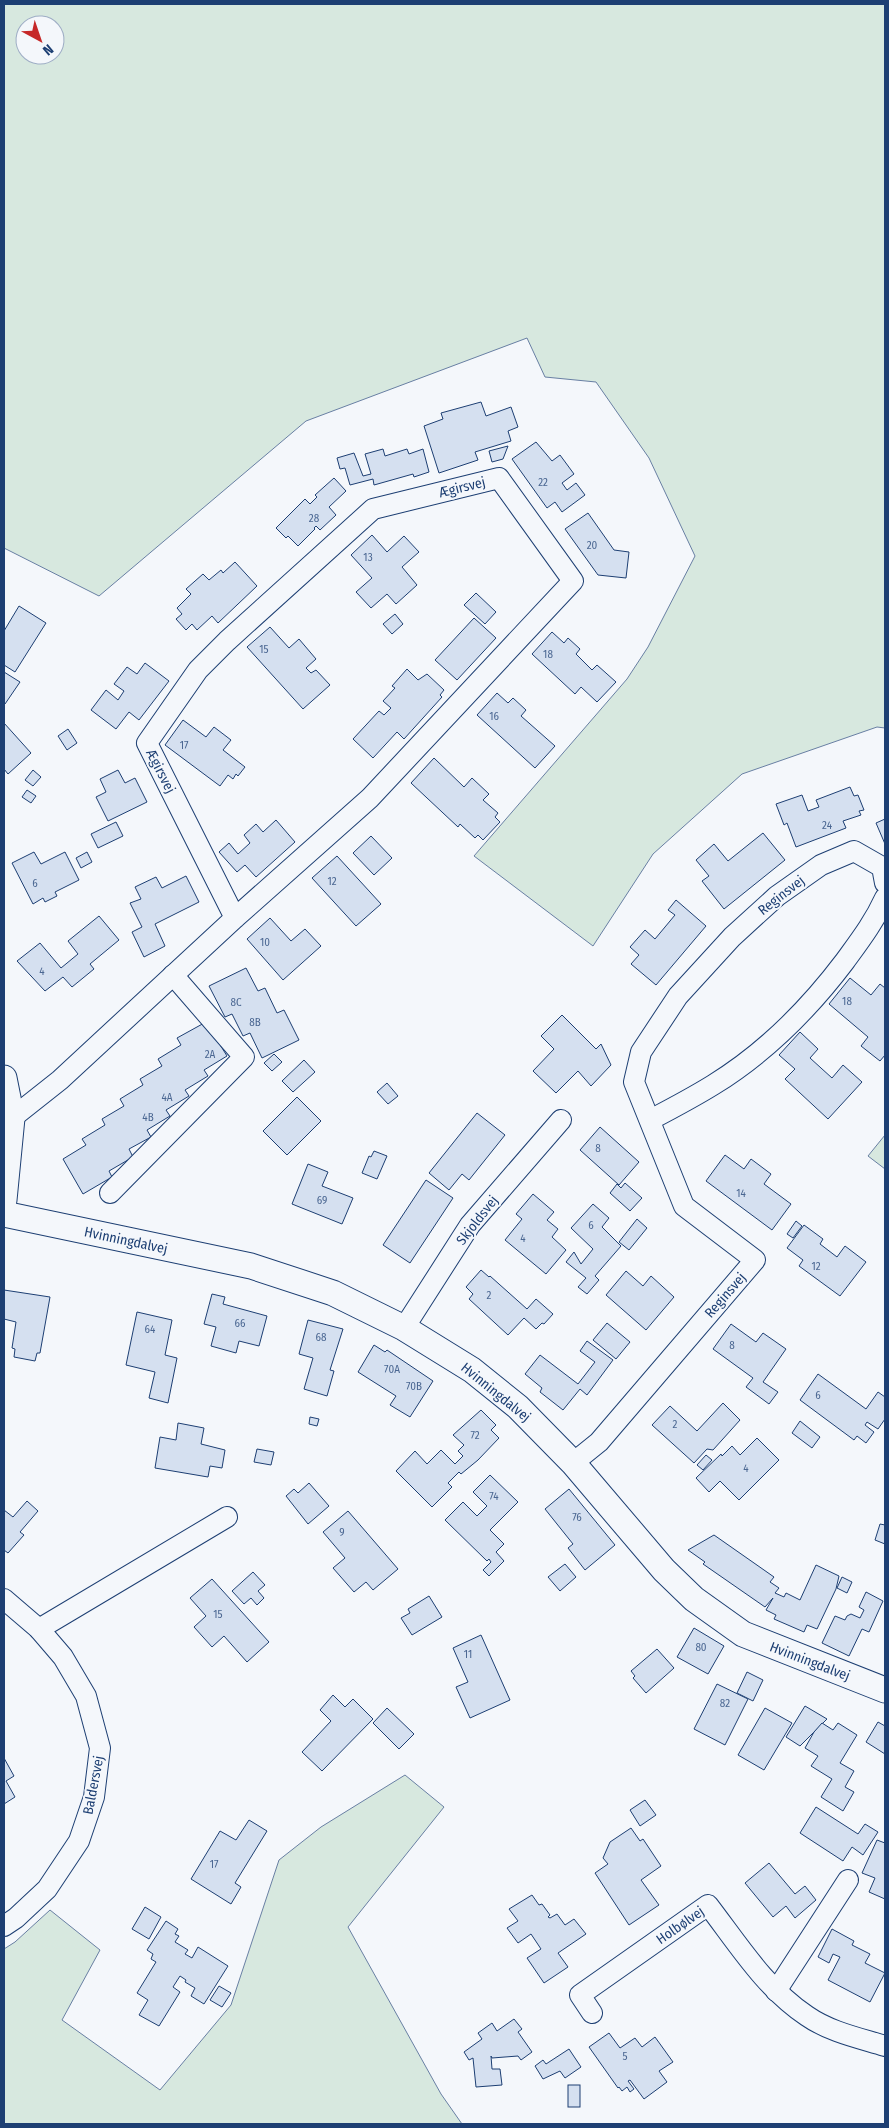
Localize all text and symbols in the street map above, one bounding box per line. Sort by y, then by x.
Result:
north arrow [15,15,65,65]
text: N [39,40,57,59]
street label: Ægirsvej [436,474,487,502]
house number: 22 [538,476,548,489]
house number: 28 [309,512,320,525]
house number: 20 [587,539,598,552]
house number: 13 [363,551,373,564]
house number: 15 [259,643,269,656]
house number: 18 [543,648,553,661]
house number: 16 [489,710,499,723]
house number: 17 [180,739,189,752]
street label: Ægirsvej [142,745,179,796]
house number: 24 [822,819,833,832]
street label: Reginsvej [755,872,808,919]
house number: 12 [327,875,337,888]
house number: 6 [32,877,38,890]
house number: 10 [260,936,270,949]
house number: 4 [39,965,45,978]
house number: 18 [842,995,852,1008]
house number: 8C [230,996,242,1009]
house number: 8B [249,1016,261,1029]
house number: 2A [205,1048,216,1061]
house number: 4A [161,1091,173,1104]
house number: 4B [142,1111,154,1124]
house number: 8 [595,1142,601,1155]
house number: 14 [736,1187,746,1200]
street label: Skjoldsvej [453,1192,502,1248]
house number: 69 [317,1194,327,1207]
house number: 6 [588,1219,594,1232]
street label: Hvinningdalvej [83,1223,169,1258]
house number: 4 [520,1232,526,1245]
house number: 12 [811,1260,821,1273]
street label: Reginsvej [701,1269,750,1321]
house number: 2 [487,1289,492,1302]
house number: 66 [235,1317,246,1330]
house number: 64 [145,1323,156,1336]
house number: 68 [316,1331,327,1344]
house number: 8 [729,1339,735,1352]
street label: Hvinningdalvej [457,1359,534,1426]
house number: 70A [384,1363,400,1376]
house number: 70B [406,1380,422,1393]
house number: 6 [815,1389,821,1402]
house number: 2 [673,1418,678,1431]
house number: 72 [470,1429,480,1442]
house number: 4 [743,1462,749,1475]
house number: 74 [489,1490,499,1503]
house number: 76 [572,1511,582,1524]
house number: 9 [339,1526,345,1539]
house number: 15 [213,1608,223,1621]
street label: Hvinningdalvej [767,1638,852,1685]
house number: 80 [695,1641,707,1654]
house number: 11 [464,1648,472,1661]
house number: 82 [720,1697,730,1710]
street label: Baldersvej [79,1754,108,1816]
house number: 17 [210,1858,219,1871]
street label: Holbølvej [653,1903,707,1948]
house number: 5 [622,2050,628,2063]

